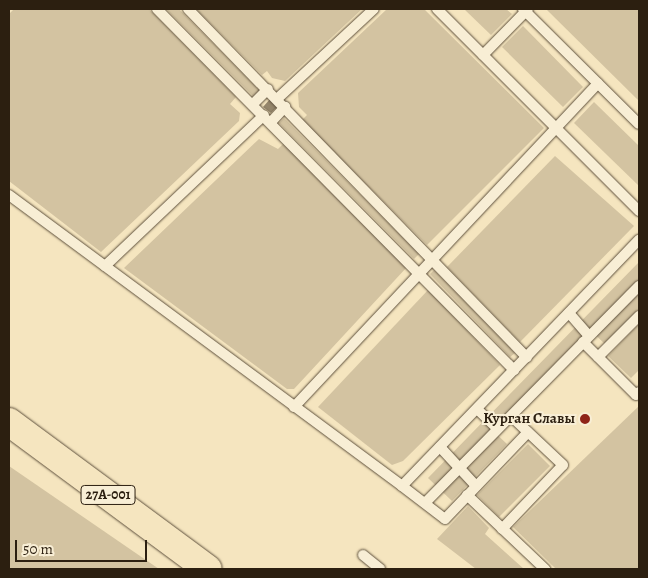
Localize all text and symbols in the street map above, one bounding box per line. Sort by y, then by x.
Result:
place label: Курган Славы [483,410,575,428]
marker: Курган Славы [579,413,591,425]
road number: 27А-001 [80,484,136,506]
scale bar [18,530,150,562]
text: 50 m [23,539,53,559]

